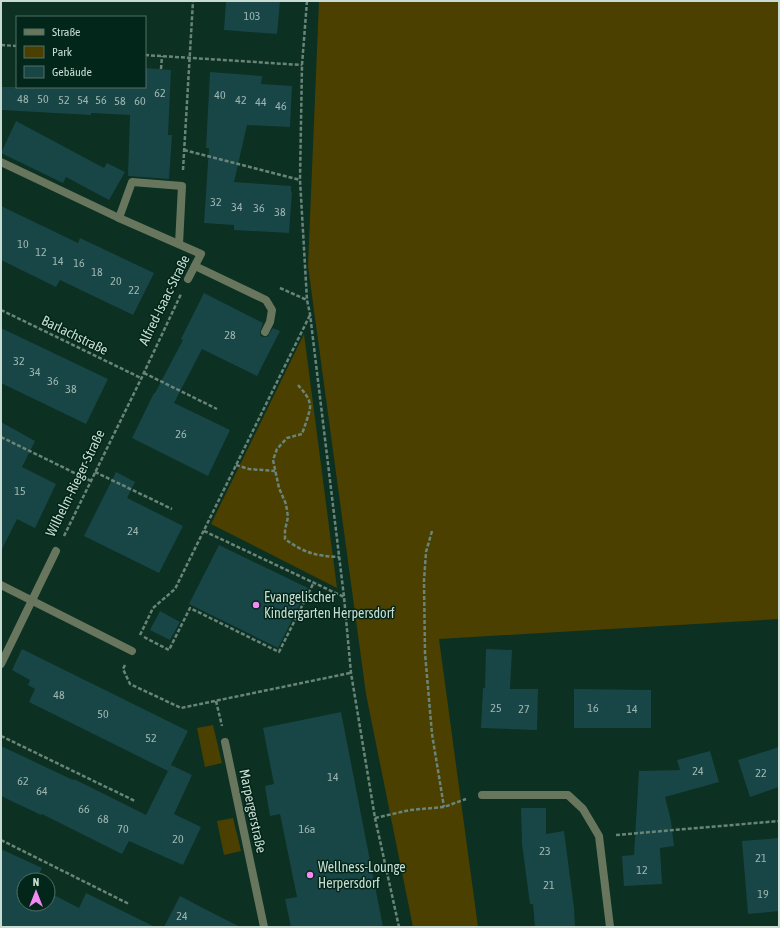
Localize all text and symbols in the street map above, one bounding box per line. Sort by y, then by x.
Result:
house number: 103 [244,9,260,23]
legend [16,16,146,88]
text: Straße [52,25,80,39]
text: Park [52,45,73,59]
text: Gebäude [52,65,92,79]
house number: 62 [154,86,166,100]
house number: 40 [214,88,226,102]
house number: 48 [17,92,29,106]
house number: 50 [37,92,49,106]
house number: 52 [58,93,70,107]
house number: 54 [77,93,89,107]
house number: 56 [95,93,107,107]
house number: 42 [235,93,247,107]
house number: 58 [114,94,126,108]
house number: 60 [134,94,146,108]
house number: 44 [255,95,267,109]
house number: 46 [275,99,287,113]
house number: 32 [210,195,222,209]
house number: 34 [231,200,243,214]
house number: 36 [253,201,265,215]
house number: 38 [274,205,286,219]
house number: 10 [17,237,29,251]
house number: 12 [35,245,47,259]
street label: Alfred-Isaac-Straße [135,252,193,348]
house number: 14 [52,254,64,268]
house number: 16 [73,256,85,270]
house number: 18 [91,265,103,279]
house number: 20 [110,274,122,288]
house number: 22 [128,283,140,297]
street label: Barlachstraße [39,312,111,358]
house number: 28 [224,328,236,342]
house number: 32 [13,354,25,368]
house number: 34 [29,365,41,379]
house number: 36 [47,374,59,388]
house number: 38 [65,382,77,396]
street label: Wilhelm-Rieger-Straße [42,427,108,539]
house number: 26 [175,427,187,441]
house number: 15 [14,484,26,498]
house number: 24 [127,524,139,538]
place label: Evangelischer Kindergarten Herpersdorf [264,589,395,621]
marker: Evangelischer Kindergarten Herpersdorf [251,600,261,610]
house number: 48 [53,688,65,702]
house number: 25 [490,701,502,715]
house number: 16 [587,701,599,715]
house number: 27 [518,702,530,716]
house number: 14 [626,702,638,716]
house number: 50 [97,707,109,721]
house number: 52 [145,731,157,745]
house number: 24 [692,764,704,778]
house number: 22 [755,766,767,780]
street label: Marpergerstraße [236,768,270,854]
house number: 14 [327,770,339,784]
house number: 62 [17,774,29,788]
house number: 64 [36,784,48,798]
house number: 66 [78,802,90,816]
house number: 68 [97,812,109,826]
house number: 70 [117,822,129,836]
house number: 16a [299,822,315,836]
house number: 20 [172,832,184,846]
house number: 23 [539,844,551,858]
house number: 21 [755,851,767,865]
place label: Wellness-Lounge Herpersdorf [318,859,406,891]
house number: 12 [636,863,648,877]
marker: Wellness-Lounge Herpersdorf [305,870,315,880]
north arrow [16,872,56,912]
text: N [33,876,39,888]
house number: 21 [543,878,555,892]
house number: 19 [757,887,769,901]
house number: 24 [176,909,188,923]

